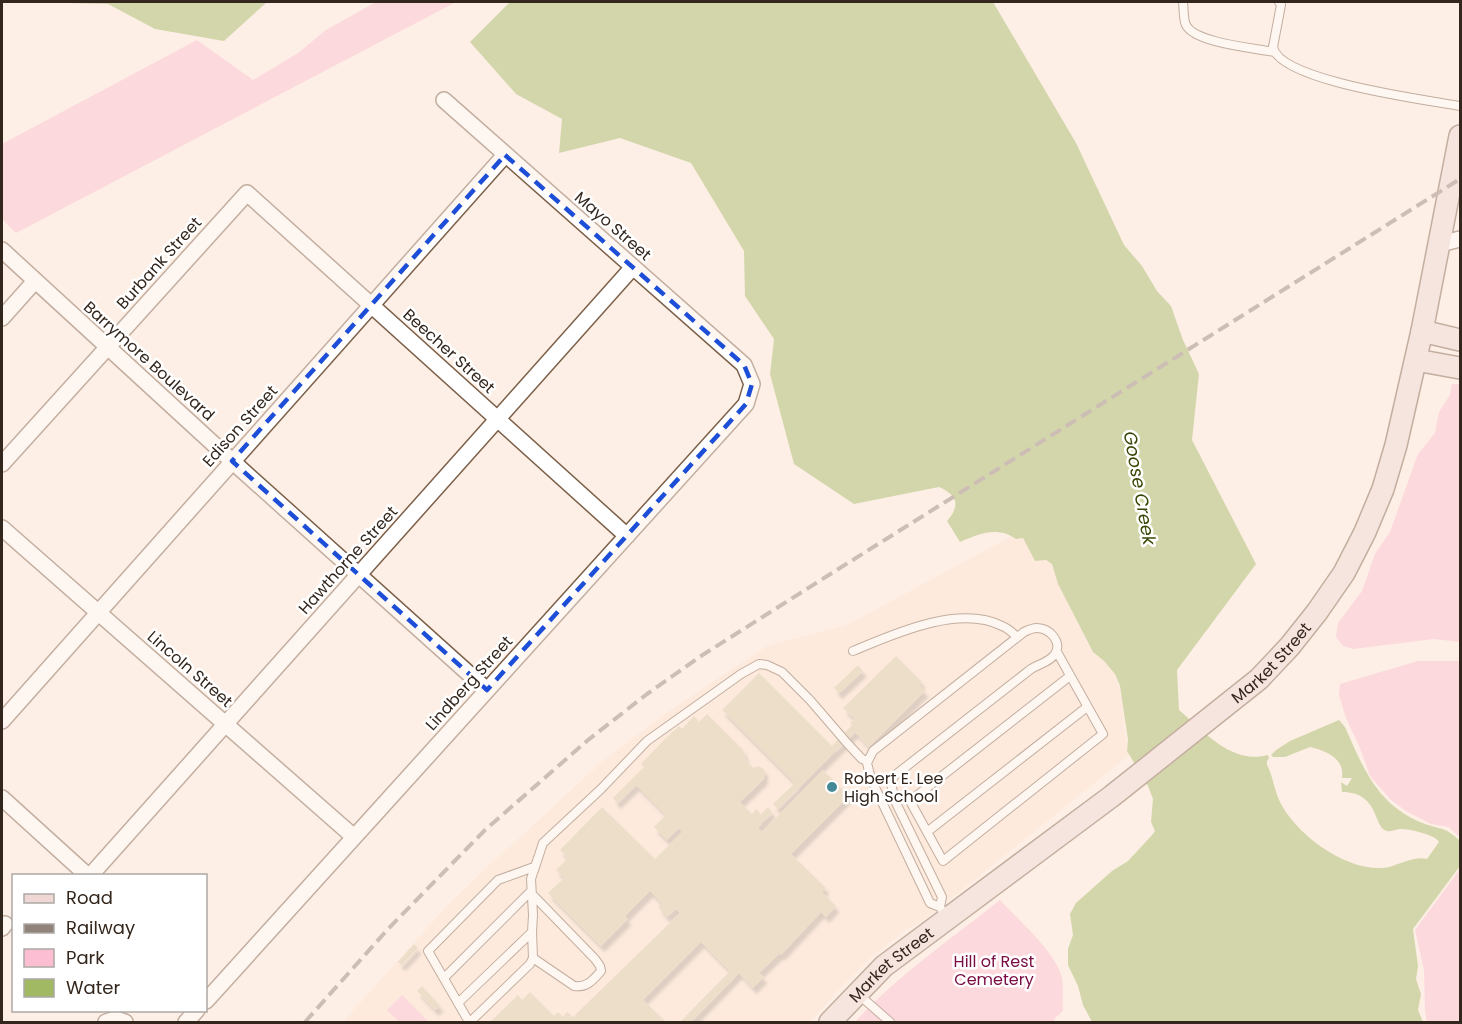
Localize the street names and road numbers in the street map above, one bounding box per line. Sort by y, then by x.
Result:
street label: Mayo Street [570,186,657,266]
street label: Burbank Street [111,212,207,314]
street label: Barrymore Boulevard [78,296,220,426]
street label: Beecher Street [398,303,500,399]
street label: Edison Street [197,380,283,472]
street label: Hawthorne Street [293,501,403,619]
street label: Market Street [1226,617,1316,709]
street label: Lincoln Street [142,625,238,713]
street label: Lindberg Street [420,630,518,735]
street label: Market Street [843,921,938,1008]

